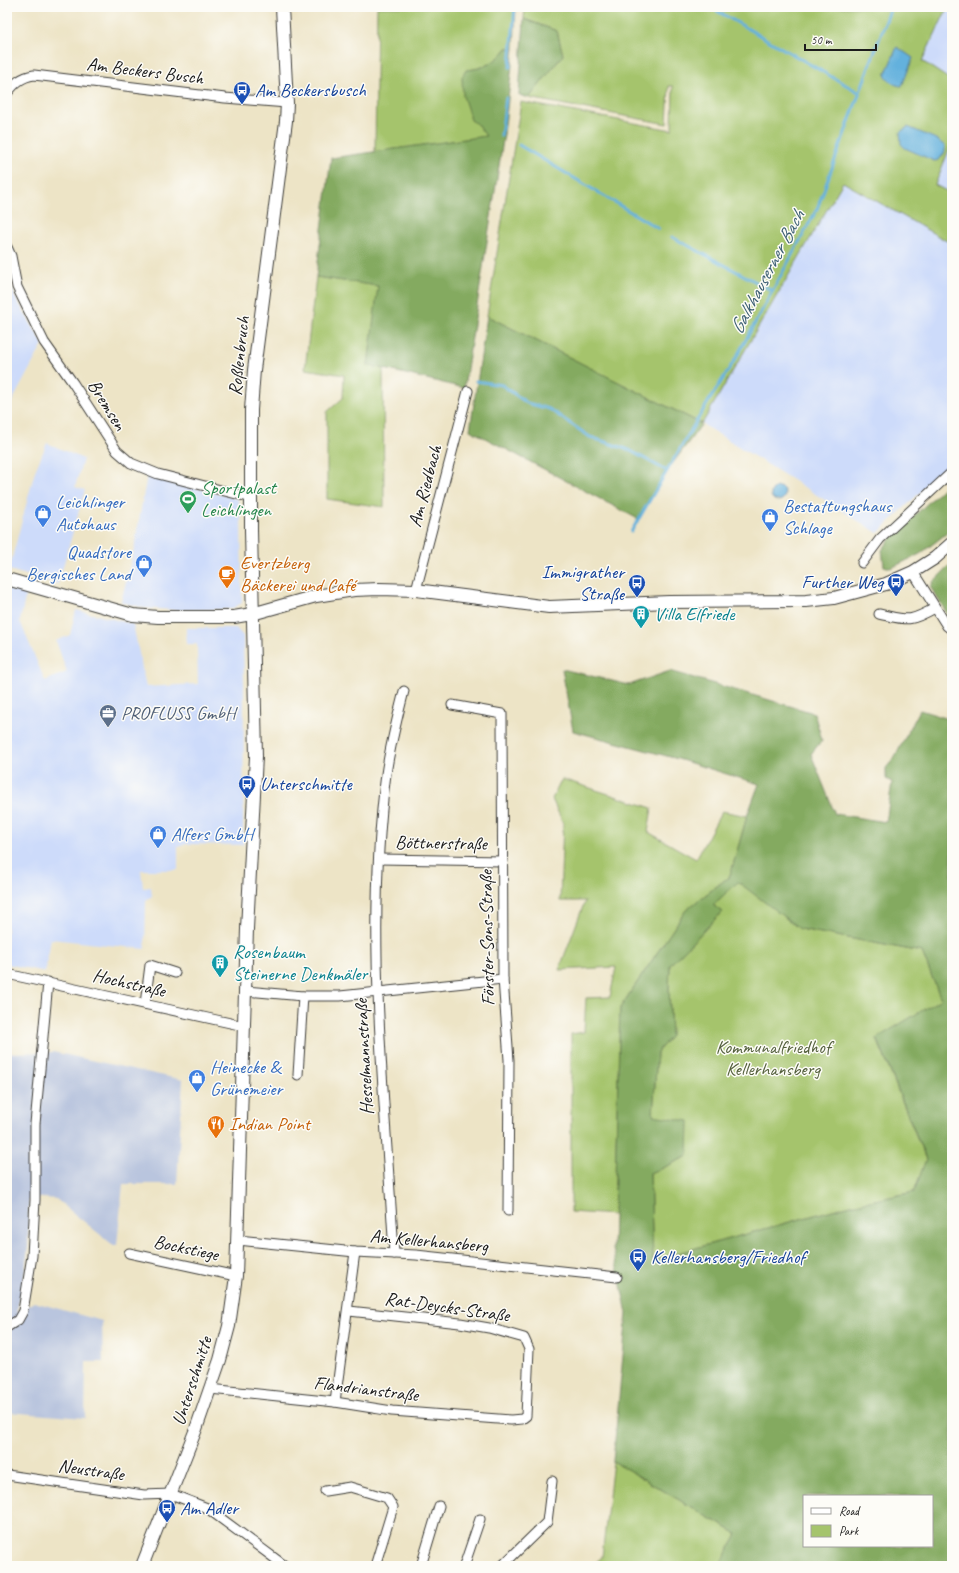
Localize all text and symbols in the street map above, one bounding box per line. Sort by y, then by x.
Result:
scale bar [805,26,876,52]
text: 50 m [811,32,833,48]
street label: Am Beckers Busch [85,52,206,90]
place label: Am Beckersbusch [255,78,366,102]
bus stop icon: Am Beckersbusch [232,80,252,105]
water label: Galkhauserner Bach [724,204,811,338]
street label: Roßlenbruch [223,315,255,397]
street label: Bremsen [82,375,132,435]
street label: Am Riedbach [403,441,448,529]
place label: Sportpalast Leichlingen [201,476,278,522]
sports icon: Sportpalast Leichlingen [178,489,198,514]
place label: Leichlinger Autohaus [56,490,126,536]
place label: Bestattungshaus Schlage [783,494,893,540]
shop icon: Leichlinger Autohaus [33,503,53,528]
shop icon: Bestattungshaus Schlage [760,507,780,532]
place label: Quadstore Bergisches Land [26,540,135,586]
place label: Evertzberg Bäckerei und Café [240,551,358,597]
shop icon: Quadstore Bergisches Land [134,553,154,578]
place label: Immigrather Straße [541,560,626,606]
cafe icon: Evertzberg Bäckerei und Café [217,564,237,589]
place label: Further Weg [802,570,884,594]
bus stop icon: Further Weg [886,572,906,597]
bus stop icon: Immigrather Straße [627,573,647,598]
place label: Villa Elfriede [654,602,736,626]
building icon: Villa Elfriede [631,604,651,629]
place label: PROFLUSS GmbH [121,701,239,725]
office icon: PROFLUSS GmbH [98,703,118,728]
place label: Unterschmitte [260,772,354,796]
bus stop icon: Unterschmitte [237,774,257,799]
place label: Alfers GmbH [171,822,257,846]
shop icon: Alfers GmbH [148,824,168,849]
street label: Böttnerstraße [395,830,489,856]
street label: Förster-Sons-Straße [474,868,500,1006]
place label: Rosenbaum Steinerne Denkmäler [233,940,368,986]
building icon: Rosenbaum Steinerne Denkmäler [210,953,230,978]
street label: Hochstraße [90,963,169,1003]
street label: Hesselmannstraße [349,996,379,1116]
park label: Kommunalfriedhof Kellerhansberg [716,1035,835,1081]
place label: Heinecke & Grünemeier [210,1055,284,1101]
shop icon: Heinecke & Grünemeier [187,1068,207,1093]
place label: Indian Point [229,1112,312,1136]
restaurant icon: Indian Point [206,1114,226,1139]
street label: Am Kellerhansberg [369,1224,490,1258]
street label: Bockstiege [151,1229,222,1267]
place label: Kellerhansberg/Friedhof [651,1245,809,1269]
bus stop icon: Kellerhansberg/Friedhof [628,1247,648,1272]
street label: Rat-Deycks-Straße [383,1286,513,1328]
street label: Unterschmitte [166,1332,218,1428]
street label: Flandrianstraße [312,1371,421,1408]
street label: Neustraße [57,1454,127,1487]
legend [803,1495,933,1547]
place label: Am Adler [180,1496,240,1520]
bus stop icon: Am Adler [157,1498,177,1523]
text: Road [839,1503,861,1519]
text: Park [839,1523,860,1539]

